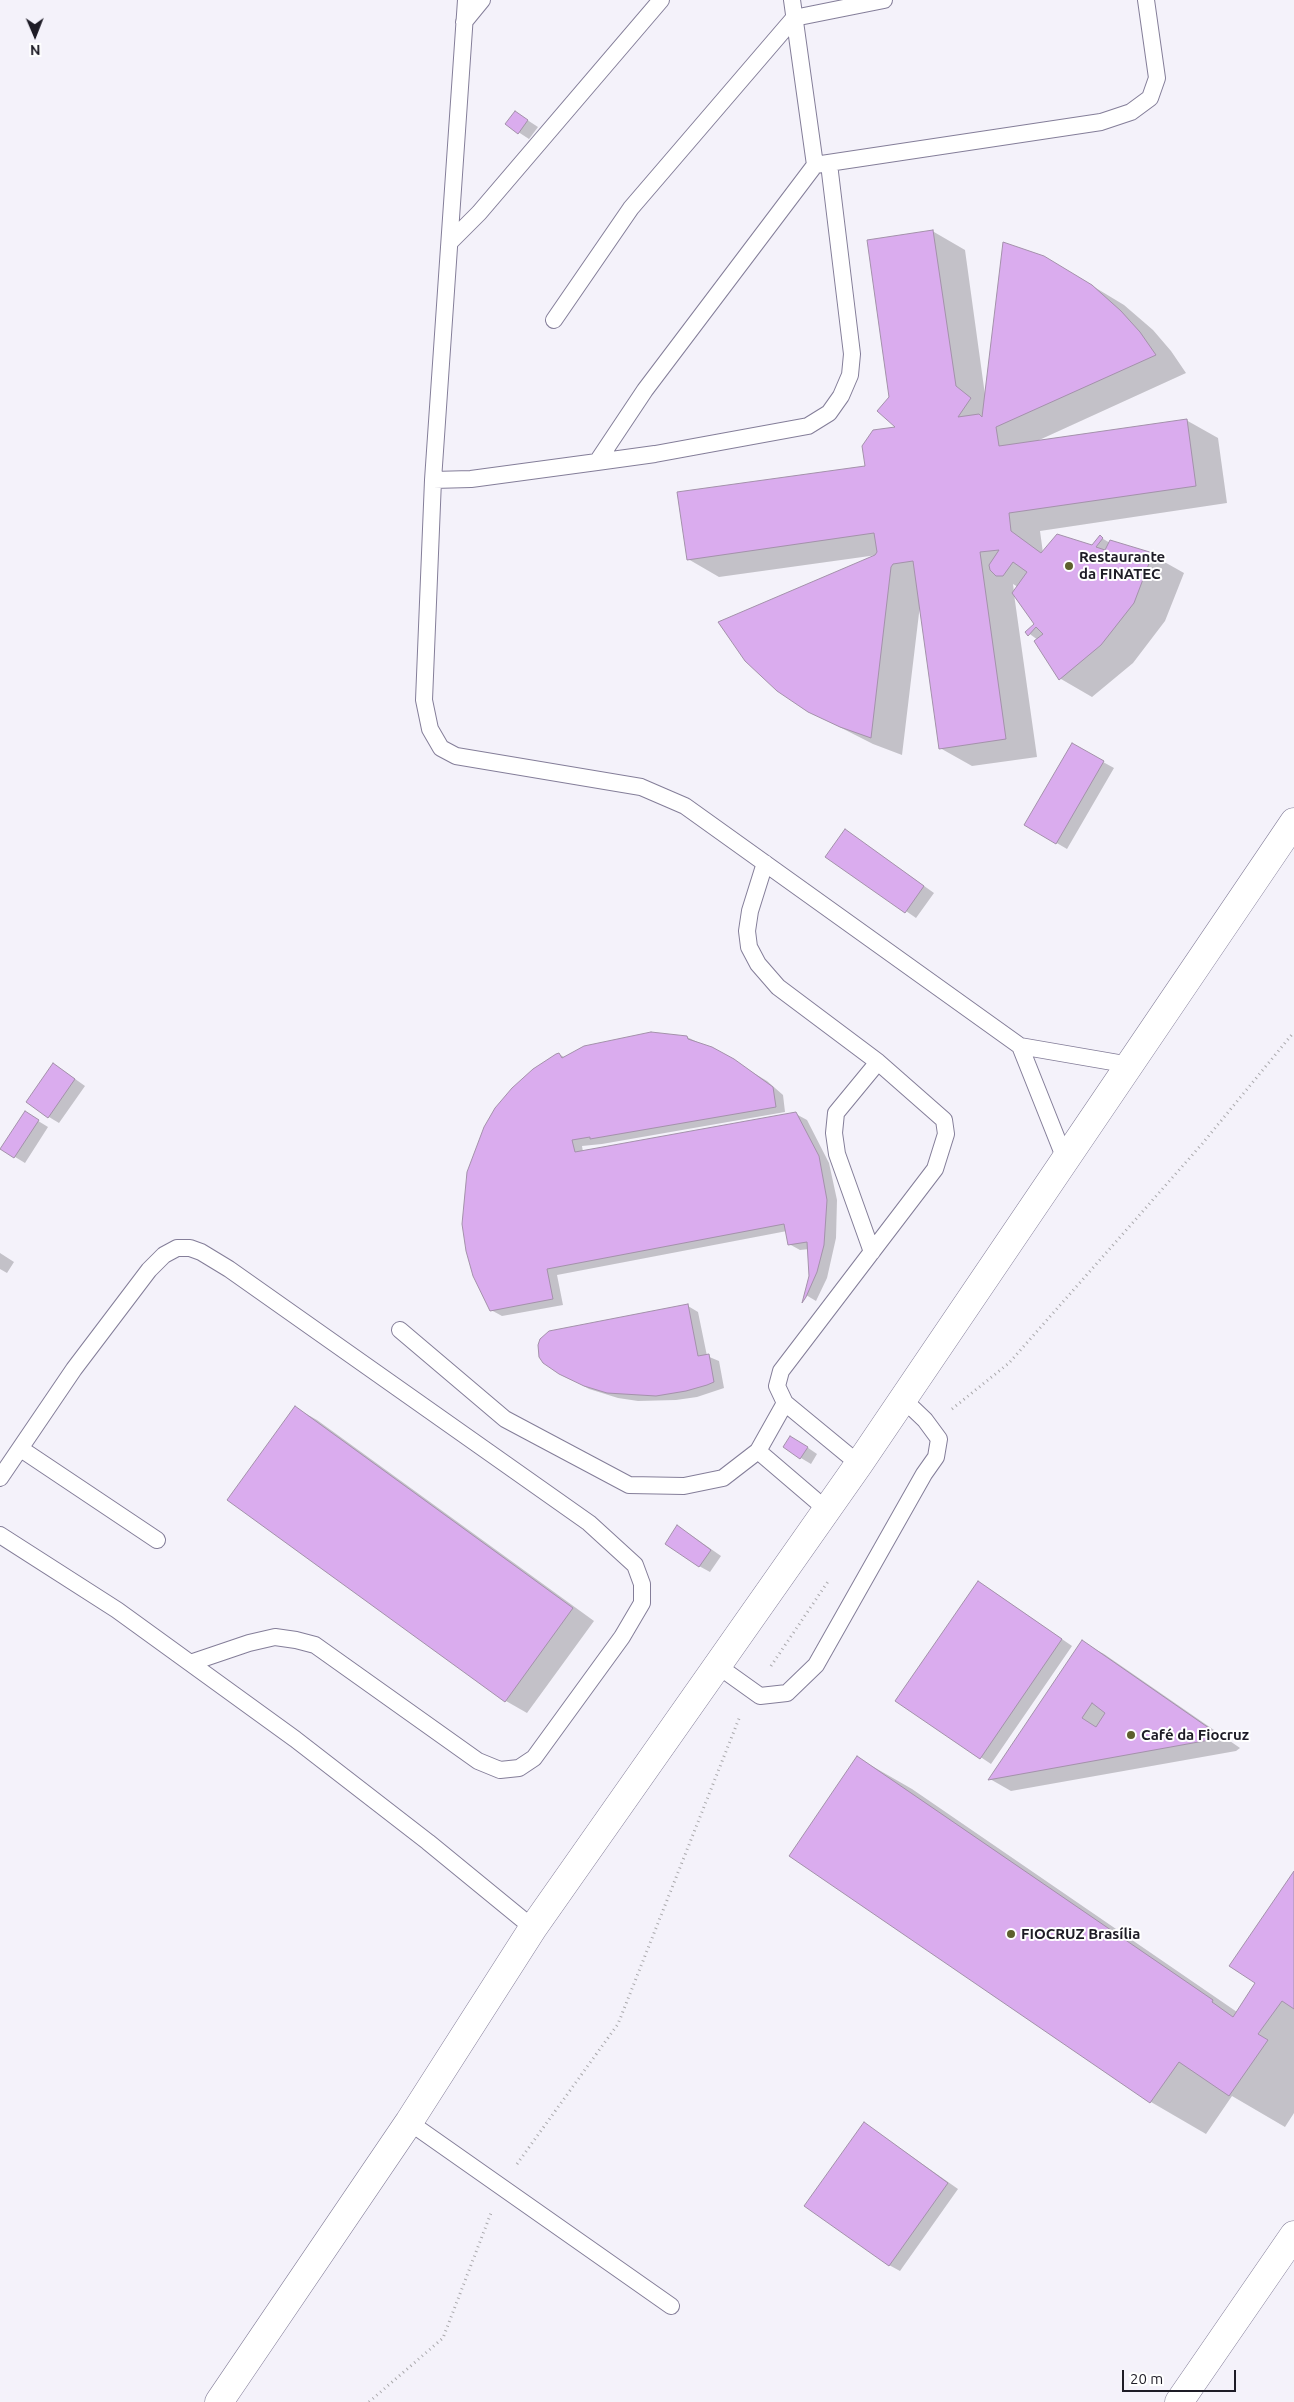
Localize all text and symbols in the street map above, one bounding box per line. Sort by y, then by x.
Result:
north arrow [10,10,60,60]
text: N [30,42,41,58]
place label: Restaurante da FINATEC [1079,548,1165,583]
marker: Restaurante da FINATEC [1063,560,1075,572]
place label: Café da Fiocruz [1141,1726,1249,1744]
marker: Café da Fiocruz [1125,1729,1137,1741]
place label: FIOCRUZ Brasília [1021,1925,1140,1943]
marker: FIOCRUZ Brasília [1005,1928,1017,1940]
scale bar [1124,2360,1238,2392]
text: 20 m [1130,2370,1163,2387]

